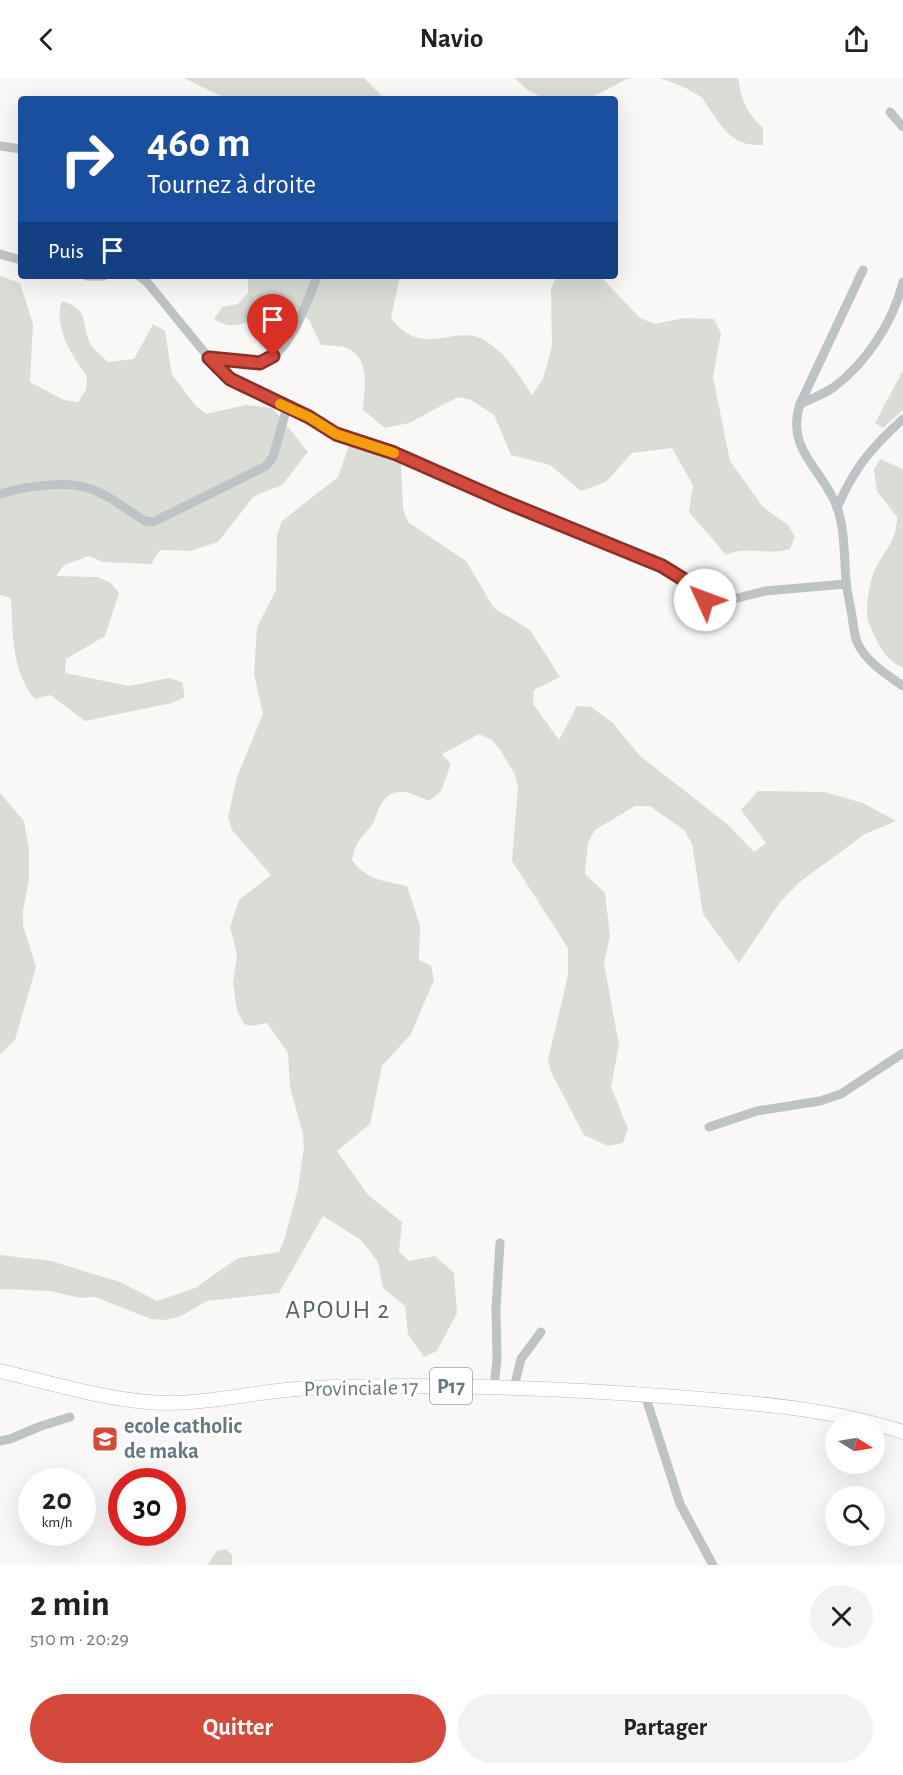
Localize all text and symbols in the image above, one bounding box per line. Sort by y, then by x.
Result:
icon: back [30,23,63,56]
icon: share [840,23,873,56]
text: Navio [420,25,483,52]
icon: right [48,120,126,198]
text: 460 m [147,122,251,164]
text: Tournez à droite [147,171,316,198]
icon: arrive [96,234,129,267]
text: Puis [48,240,84,262]
pin [247,294,298,356]
icon: arrive [256,303,289,336]
position arrow [673,568,737,632]
district label: APOUH 2 [285,1297,391,1323]
road number: P17 [430,1368,472,1404]
street label: Provinciale 17 [304,1376,418,1400]
north arrow [825,1414,885,1474]
map controls [825,1414,885,1546]
place label: ecole catholic de maka [124,1415,243,1462]
school or university icon: ecole catholic de maka [90,1424,120,1454]
speed limit sign: 30 [108,1468,186,1546]
text: 20 [42,1485,72,1515]
button: search [825,1486,885,1546]
text: km/h [42,1515,72,1530]
button: close [810,1585,873,1648]
text: 2 min [30,1586,110,1622]
text: 510 m · 20:29 [30,1629,129,1649]
button: Quitter [30,1694,446,1763]
button: Partager [458,1694,873,1763]

